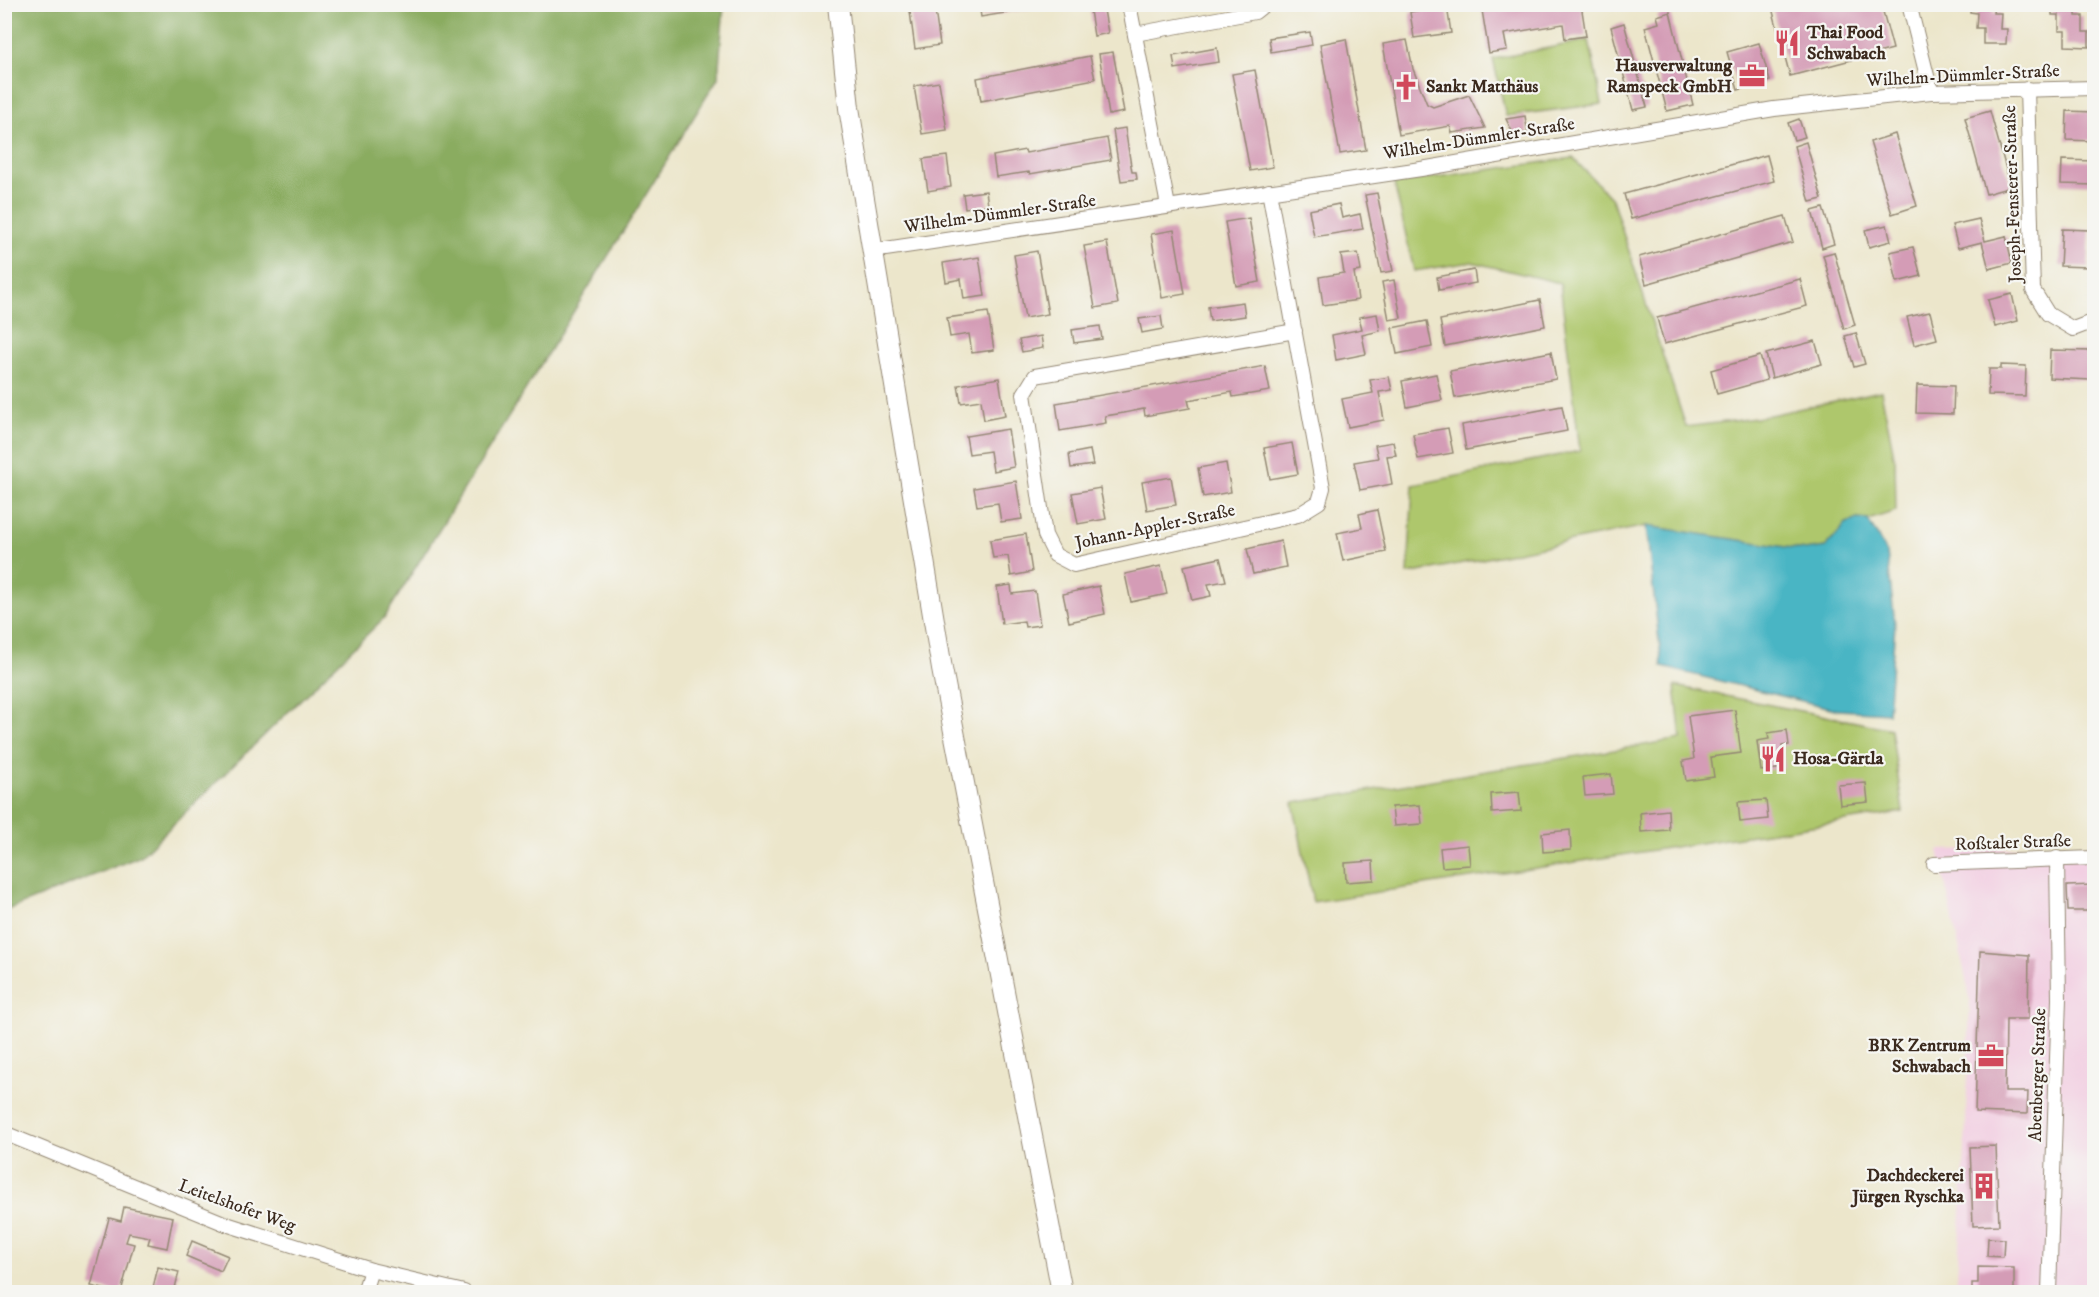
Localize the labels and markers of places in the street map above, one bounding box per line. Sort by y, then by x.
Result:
place label: Thai Food Schwabach [1806,22,1886,65]
restaurant icon: Thai Food Schwabach [1772,28,1802,58]
place label: Hausverwaltung Ramspeck GmbH [1606,55,1733,98]
office icon: Hausverwaltung Ramspeck GmbH [1737,61,1767,91]
church icon: Sankt Matthäus [1391,72,1421,102]
place label: Sankt Matthäus [1426,76,1538,98]
restaurant icon: Hosa-Gärtla [1758,744,1788,774]
place label: Hosa-Gärtla [1793,748,1884,770]
place label: BRK Zentrum Schwabach [1868,1035,1972,1078]
office icon: BRK Zentrum Schwabach [1976,1041,2006,1071]
place label: Dachdeckerei Jürgen Ryschka [1850,1165,1964,1208]
building icon: Dachdeckerei Jürgen Ryschka [1969,1171,1999,1201]

